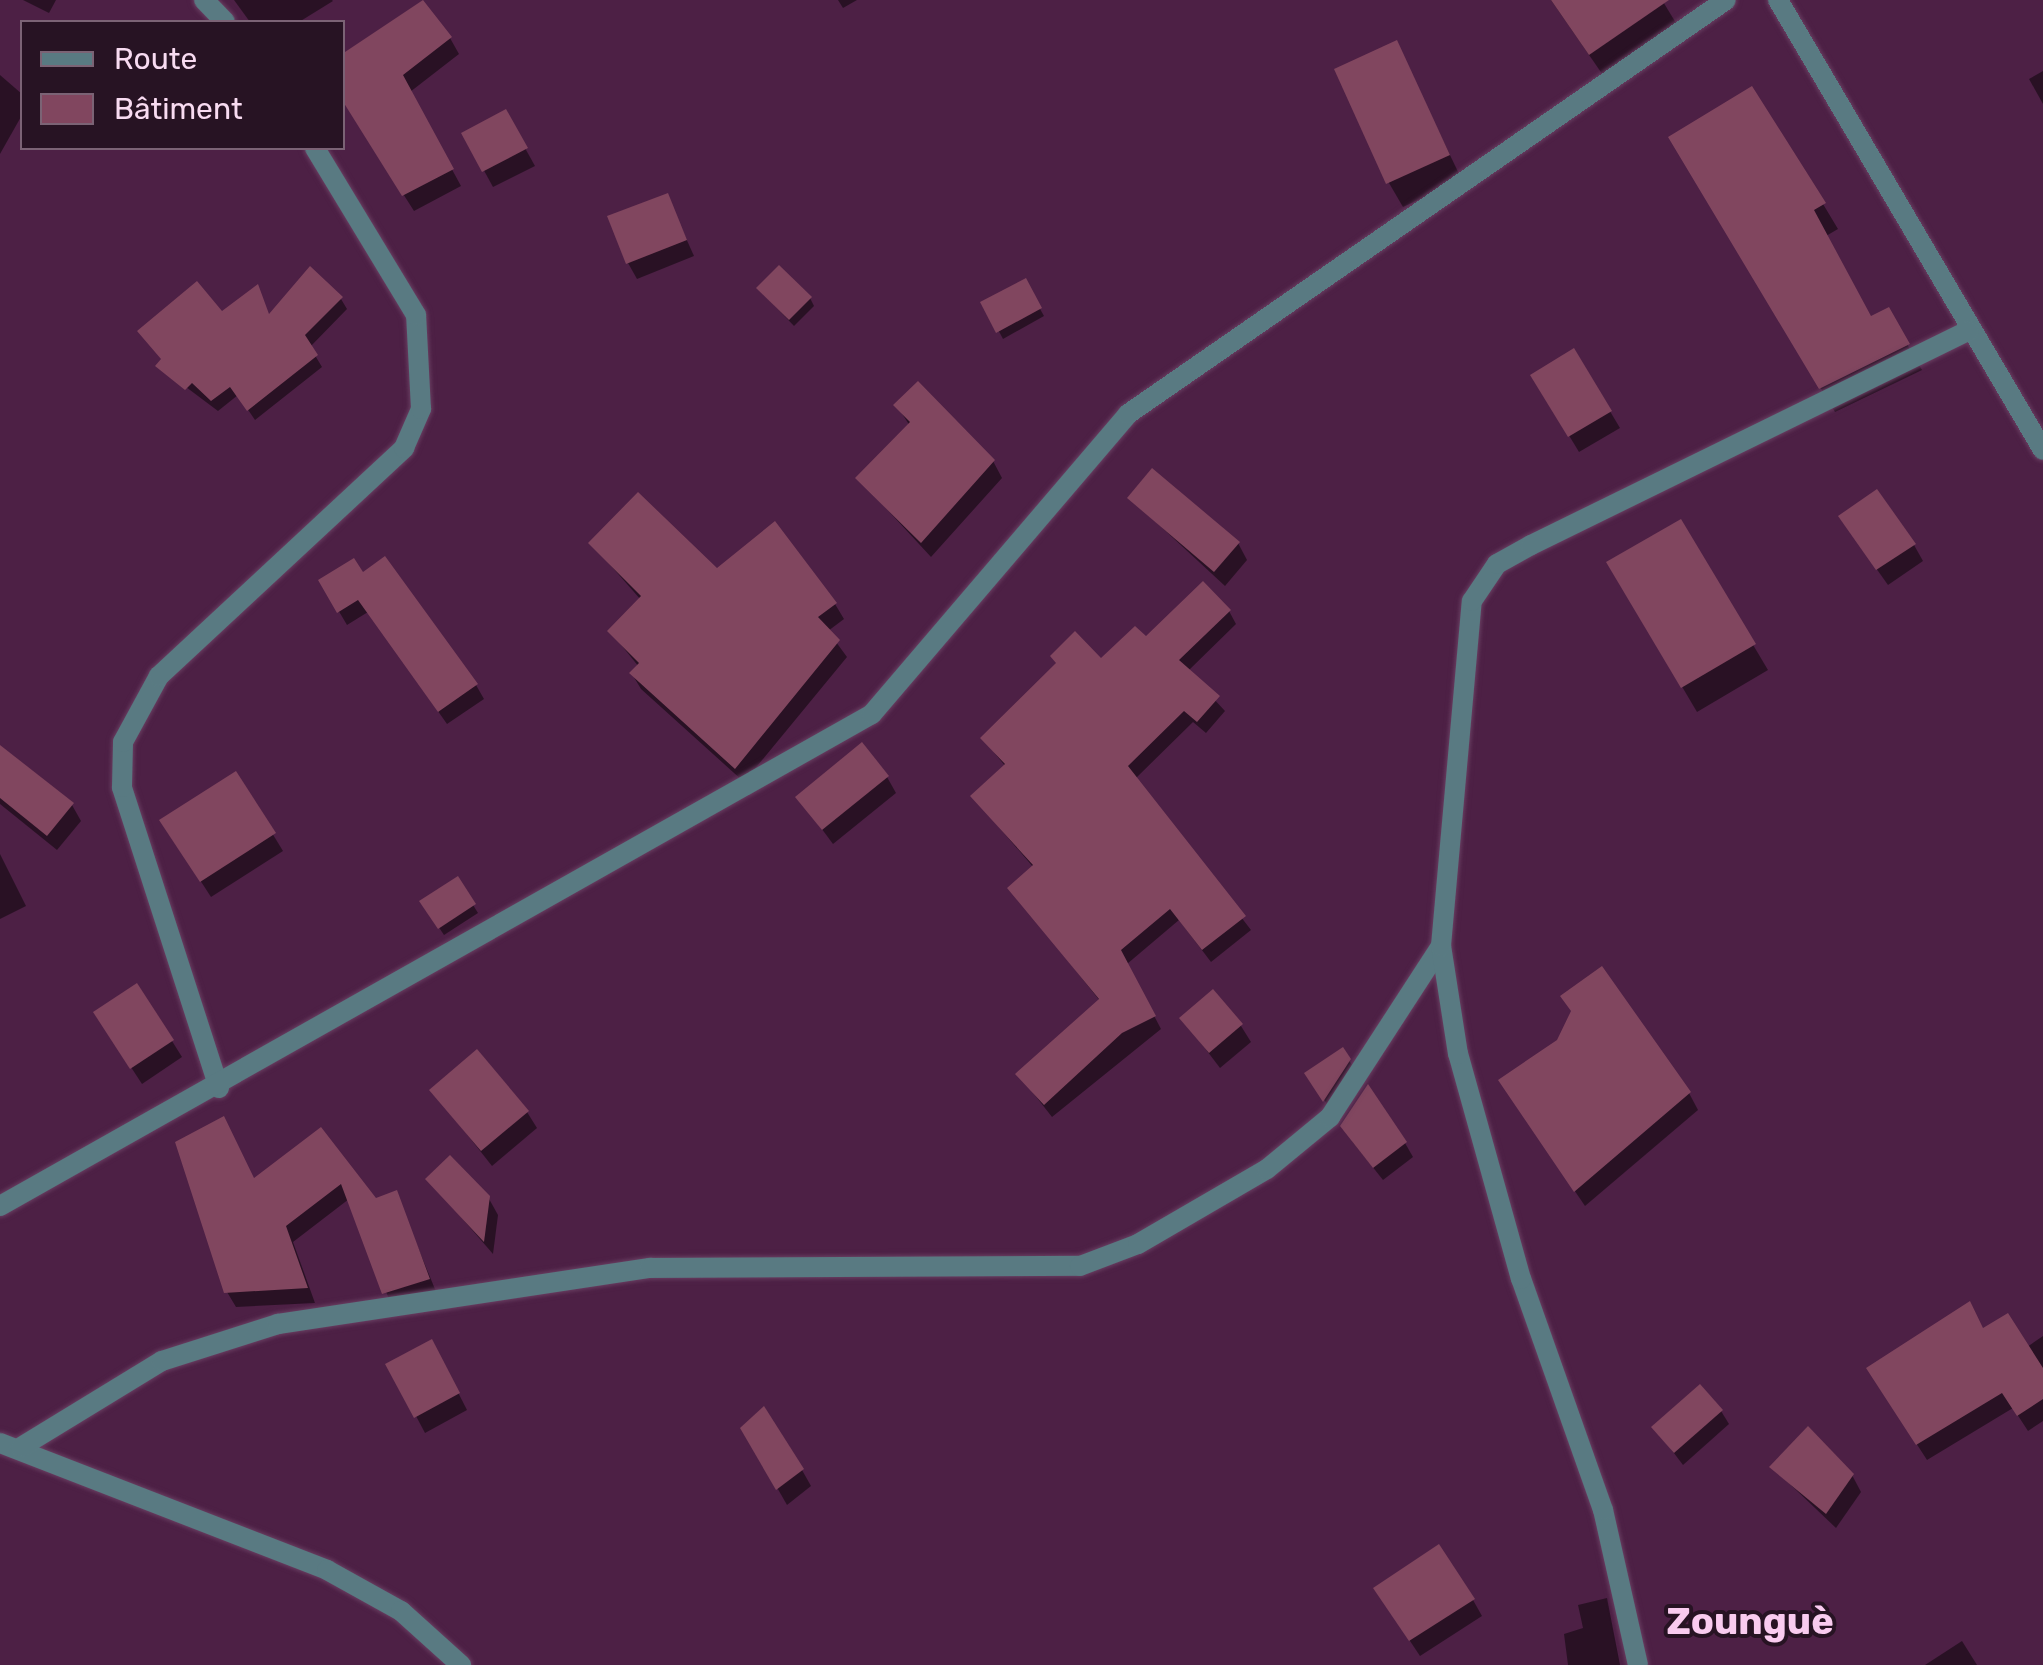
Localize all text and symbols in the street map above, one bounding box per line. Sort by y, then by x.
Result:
legend [20,20,345,150]
text: Route [114,41,197,77]
text: Bâtiment [114,91,243,127]
district label: Zounguè [1666,1599,1834,1645]

